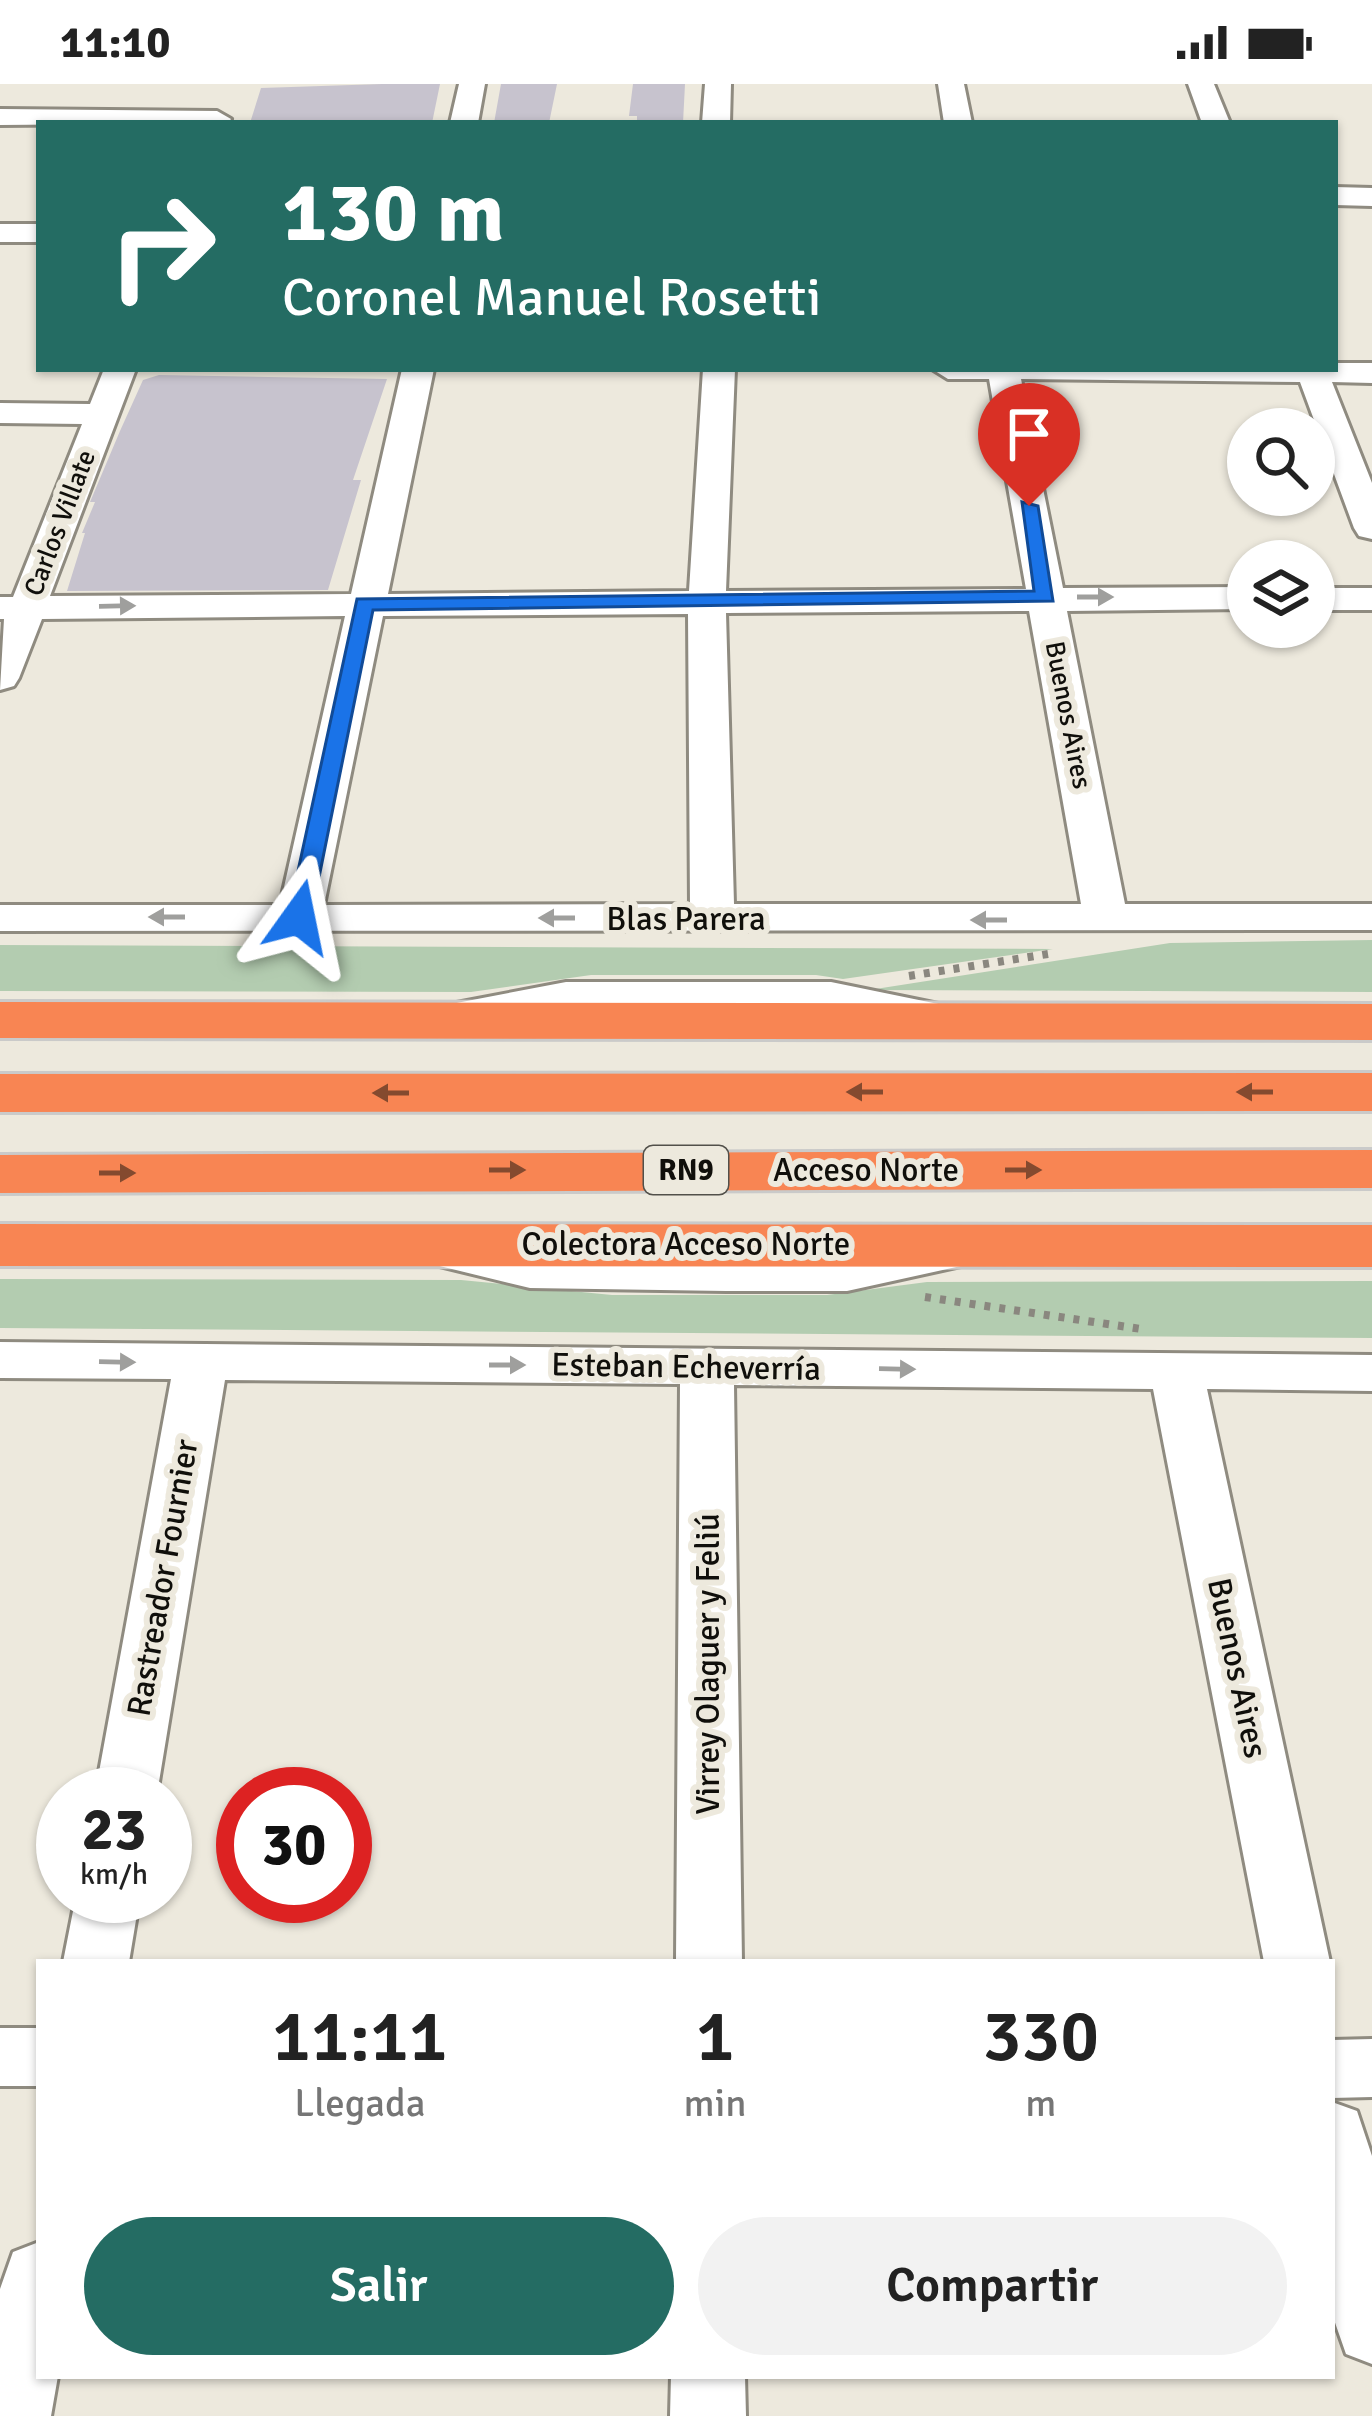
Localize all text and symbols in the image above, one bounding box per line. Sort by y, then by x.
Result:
text: 11:10 [60,15,170,70]
text: 130 m [282,161,504,265]
icon: right [84,168,240,324]
text: Coronel Manuel Rosetti [282,264,821,331]
pin [978,383,1080,506]
icon: arrive [996,401,1062,467]
map controls [1227,408,1335,648]
button: search [1227,408,1335,516]
street label: Carlos Villate [17,445,103,601]
button: layers [1227,540,1335,648]
one-way arrow [1077,587,1115,607]
one-way arrow [99,596,137,616]
street label: Buenos Aires [1038,638,1098,792]
position arrow [236,854,362,980]
street label: Blas Parera [606,899,766,940]
one-way arrow [147,907,185,927]
one-way arrow [537,908,575,928]
one-way arrow [969,910,1007,930]
one-way arrow [845,1082,883,1102]
one-way arrow [1235,1082,1273,1102]
one-way arrow [371,1083,409,1103]
road number: RN9 [644,1146,728,1194]
street label: Acceso Norte [773,1150,959,1191]
one-way arrow [489,1160,527,1180]
one-way arrow [1005,1160,1043,1179]
one-way arrow [99,1163,137,1182]
street label: Colectora Acceso Norte [522,1224,850,1265]
street label: Esteban Echeverría [551,1344,821,1390]
one-way arrow [99,1352,137,1372]
one-way arrow [489,1355,527,1375]
one-way arrow [879,1360,917,1379]
street label: Rastreador Fournier [118,1436,208,1720]
street label: Virrey Olaguer y Feliú [688,1513,729,1815]
street label: Buenos Aires [1198,1574,1276,1762]
speed limit sign: 30 [216,1767,372,1923]
text: 23 [82,1793,146,1867]
text: km/h [80,1856,148,1893]
text: 11:11 [272,1992,448,2081]
text: 1 [696,1992,735,2081]
text: 330 [982,1992,1099,2081]
text: Llegada [294,2079,425,2127]
text: min [684,2079,747,2127]
text: m [1025,2079,1056,2127]
button: Salir [84,2217,674,2355]
button: Compartir [698,2217,1287,2355]

